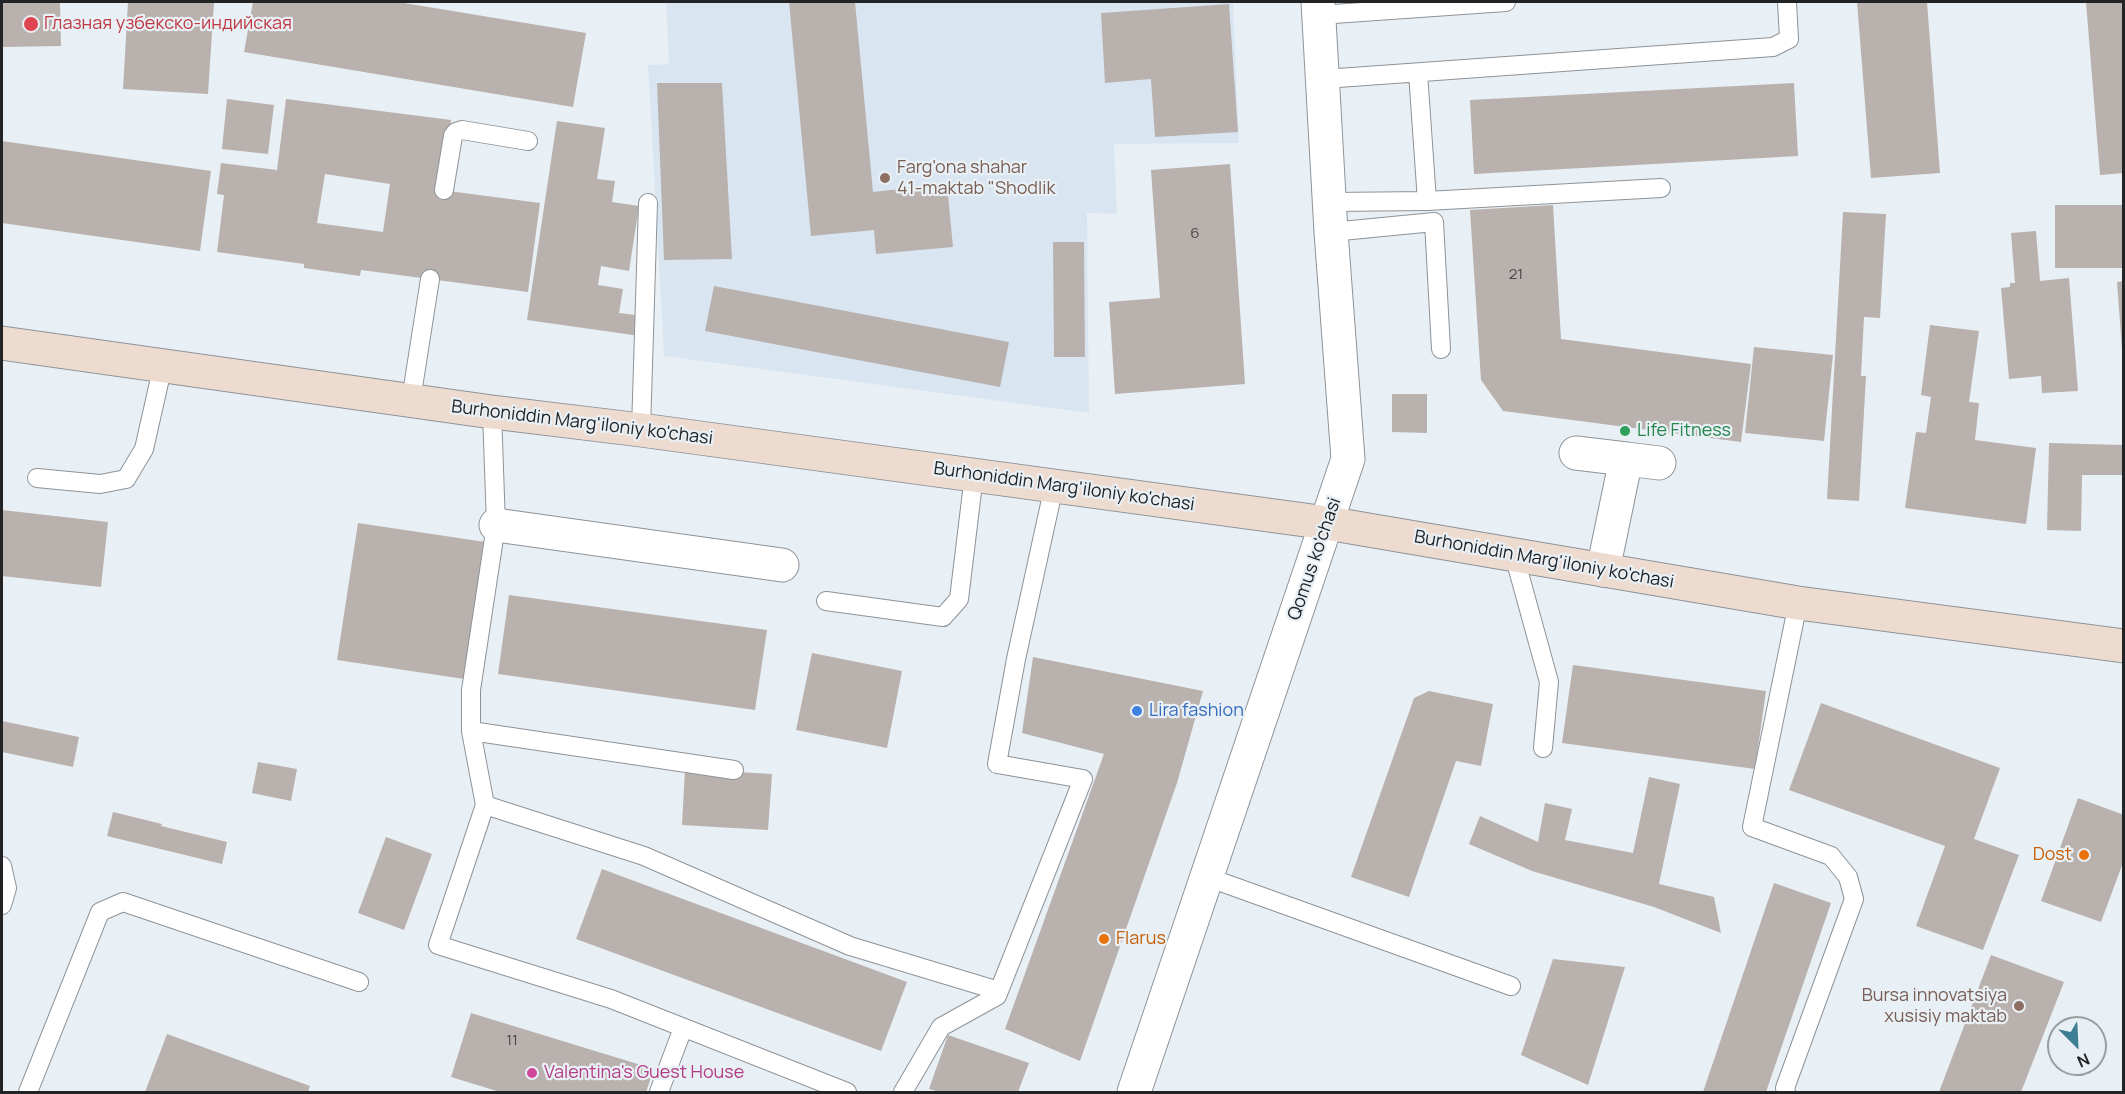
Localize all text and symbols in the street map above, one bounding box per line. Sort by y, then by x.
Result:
place label: Глазная узбекско-индийская [44,13,292,35]
marker: Глазная узбекско-индийская [22,15,40,33]
place label: Farg'ona shahar 41-maktab "Shodlik [897,157,1055,200]
marker: Farg'ona shahar 41-maktab "Shodlik [878,171,892,185]
house number: 6 [1190,225,1200,243]
house number: 21 [1509,266,1523,284]
street label: Burhoniddin Marg'iloniy ko'chasi [450,396,714,450]
place label: Life Fitness [1637,420,1731,442]
marker: Life Fitness [1618,424,1632,438]
street label: Burhoniddin Marg'iloniy ko'chasi [932,458,1196,516]
street label: Qomus ko'chasi [1284,495,1346,623]
street label: Burhoniddin Marg'iloniy ko'chasi [1412,526,1676,594]
place label: Lira fashion [1149,700,1244,722]
marker: Lira fashion [1130,704,1144,718]
place label: Dost [2033,844,2072,866]
marker: Dost [2077,848,2091,862]
place label: Flarus [1116,928,1166,950]
marker: Flarus [1097,932,1111,946]
place label: Bursa innovatsiya xusisiy maktab [1862,985,2007,1028]
marker: Bursa innovatsiya xusisiy maktab [2012,999,2026,1013]
north arrow [2047,1016,2107,1076]
house number: 11 [506,1032,518,1050]
text: N [2074,1048,2093,1073]
place label: Valentina's Guest House [544,1062,744,1084]
marker: Valentina's Guest House [525,1066,539,1080]

